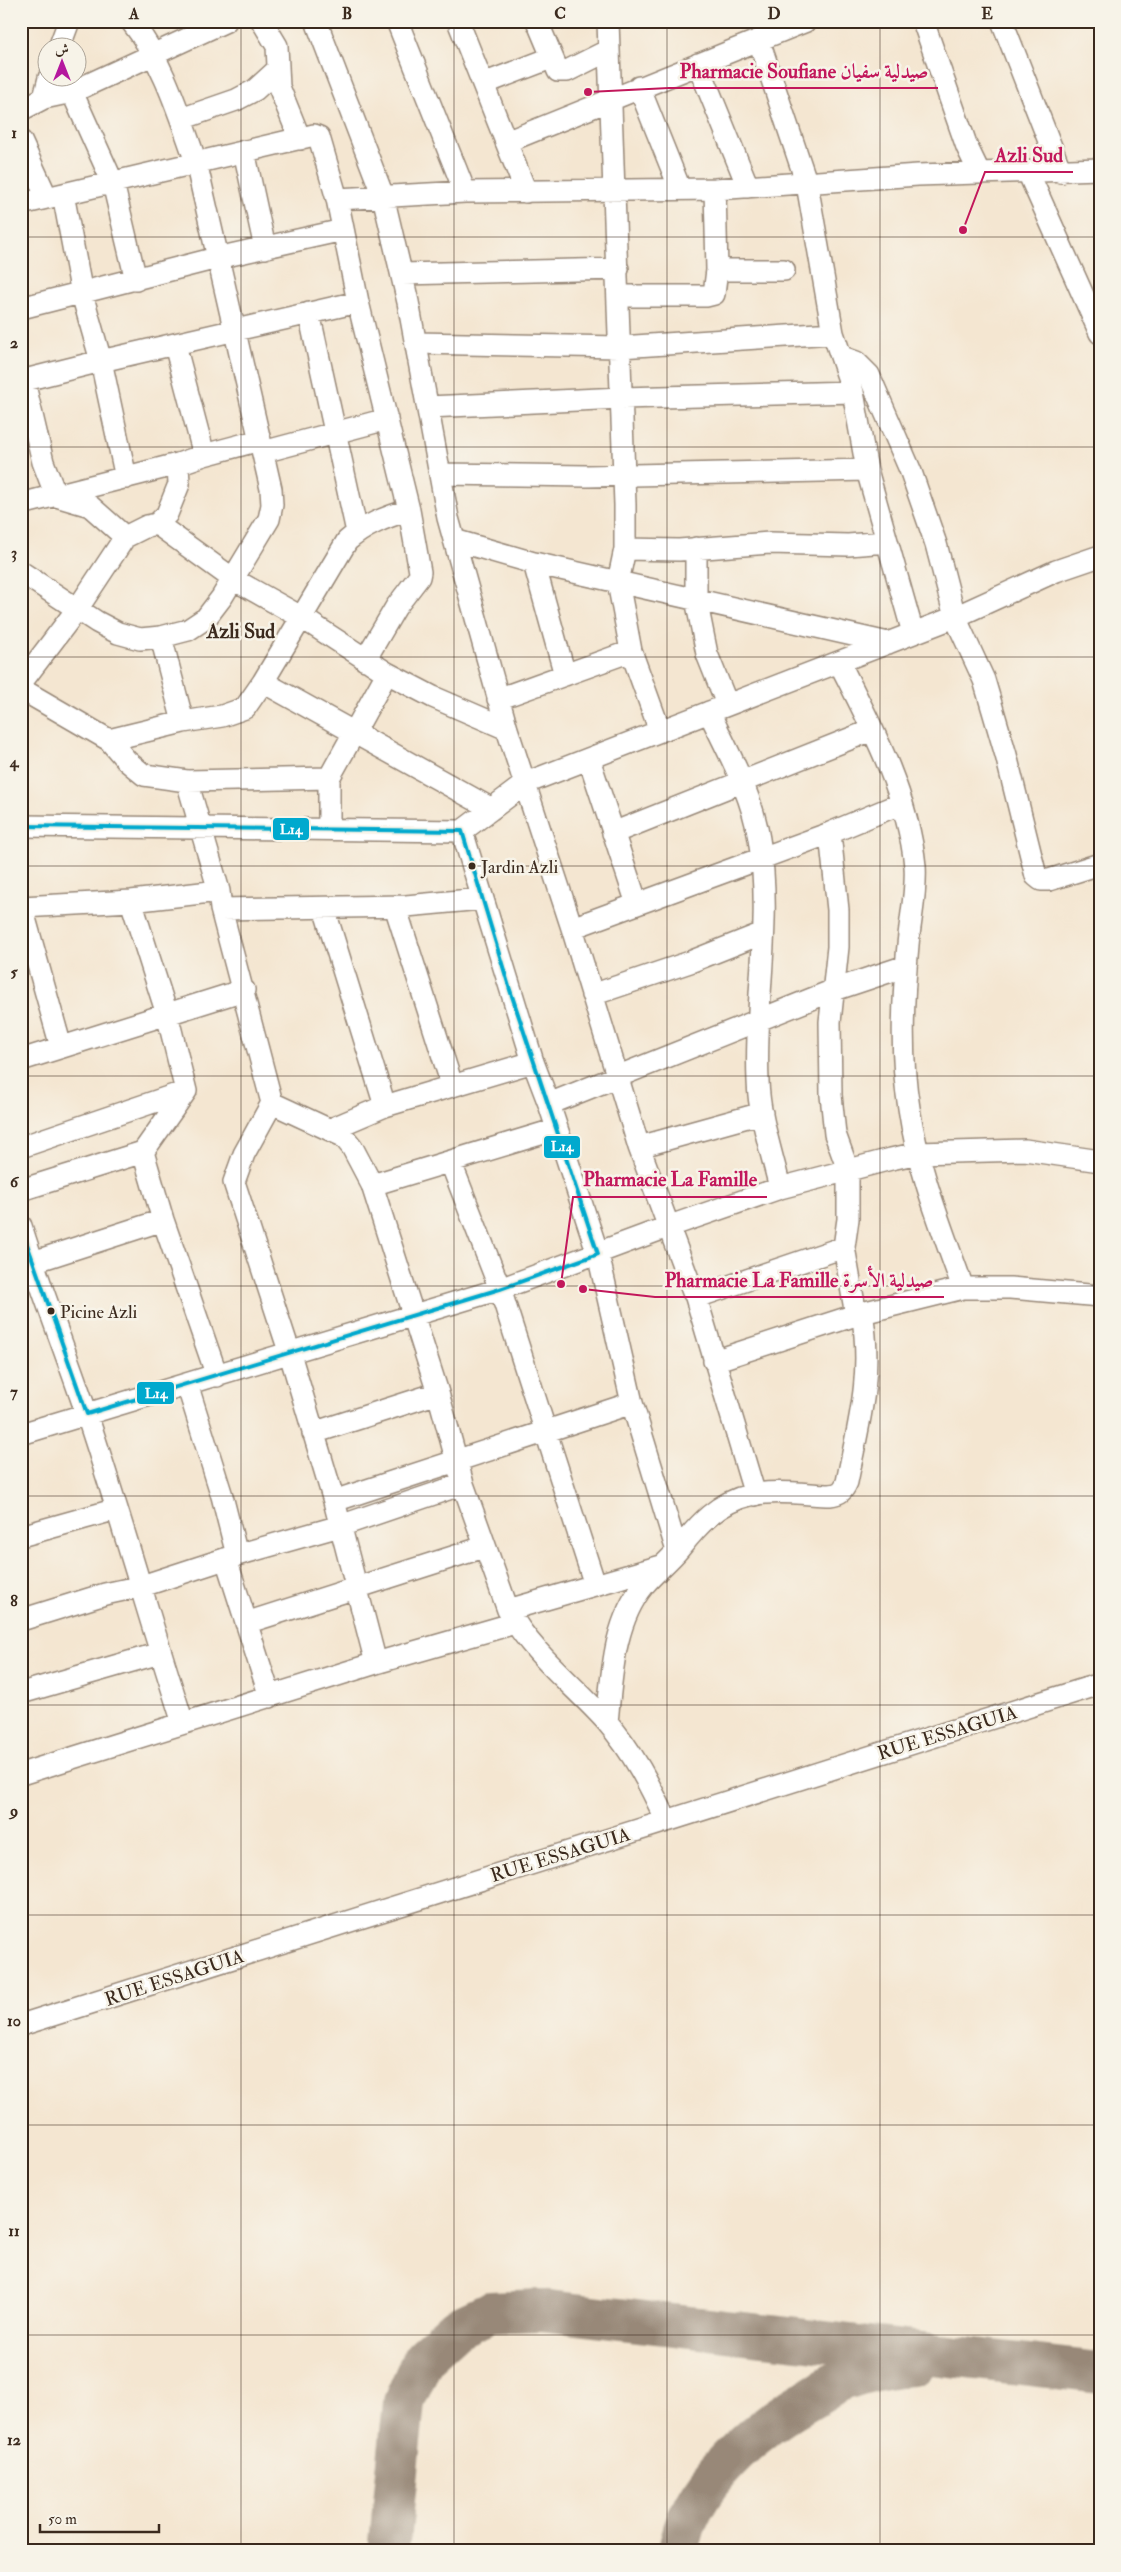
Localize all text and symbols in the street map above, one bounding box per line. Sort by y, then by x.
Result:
text: A [128,4,140,24]
text: B [342,4,352,24]
text: C [554,4,566,24]
text: D [767,4,781,24]
text: E [981,4,993,24]
north arrow [38,38,88,88]
text: ش [55,41,69,58]
callout: Pharmacie Soufiane صيدلية سفيان [669,53,938,88]
text: Pharmacie Soufiane صيدلية سفيان [680,59,928,84]
text: 1 [11,123,17,143]
callout: Azli Sud [985,137,1073,172]
text: Azli Sud [994,143,1063,168]
text: 2 [10,333,18,353]
text: 3 [11,543,17,563]
district label: Azli Sud [206,619,275,644]
text: 4 [9,752,20,772]
line badge: L14 [272,817,310,841]
text: L14 [280,821,304,838]
place label: Jardin Azli [480,856,558,879]
marker: Jardin Azli [467,861,477,871]
text: 5 [10,962,18,982]
line badge: L14 [543,1135,581,1159]
text: L14 [551,1138,575,1155]
callout: Pharmacie La Famille [573,1162,767,1197]
text: Pharmacie La Famille [583,1167,758,1192]
text: 6 [10,1172,20,1192]
callout: Pharmacie La Famille صيدلية الأسرة [655,1262,944,1297]
text: Pharmacie La Famille صيدلية الأسرة [664,1265,934,1293]
place label: Picine Azli [60,1301,138,1324]
marker: Picine Azli [46,1306,56,1316]
line badge: L14 [136,1381,175,1405]
text: 7 [10,1382,18,1402]
text: L14 [145,1385,169,1402]
text: 8 [10,1591,18,1611]
street label: RUE ESSAGUIA [874,1700,1020,1766]
text: 9 [8,1801,18,1821]
street label: RUE ESSAGUIA [487,1822,633,1888]
street label: RUE ESSAGUIA [102,1944,247,2012]
text: 10 [7,2011,21,2031]
text: 11 [8,2221,20,2241]
text: 12 [7,2430,21,2450]
scale bar [40,2502,159,2534]
text: 50 m [48,2510,77,2529]

